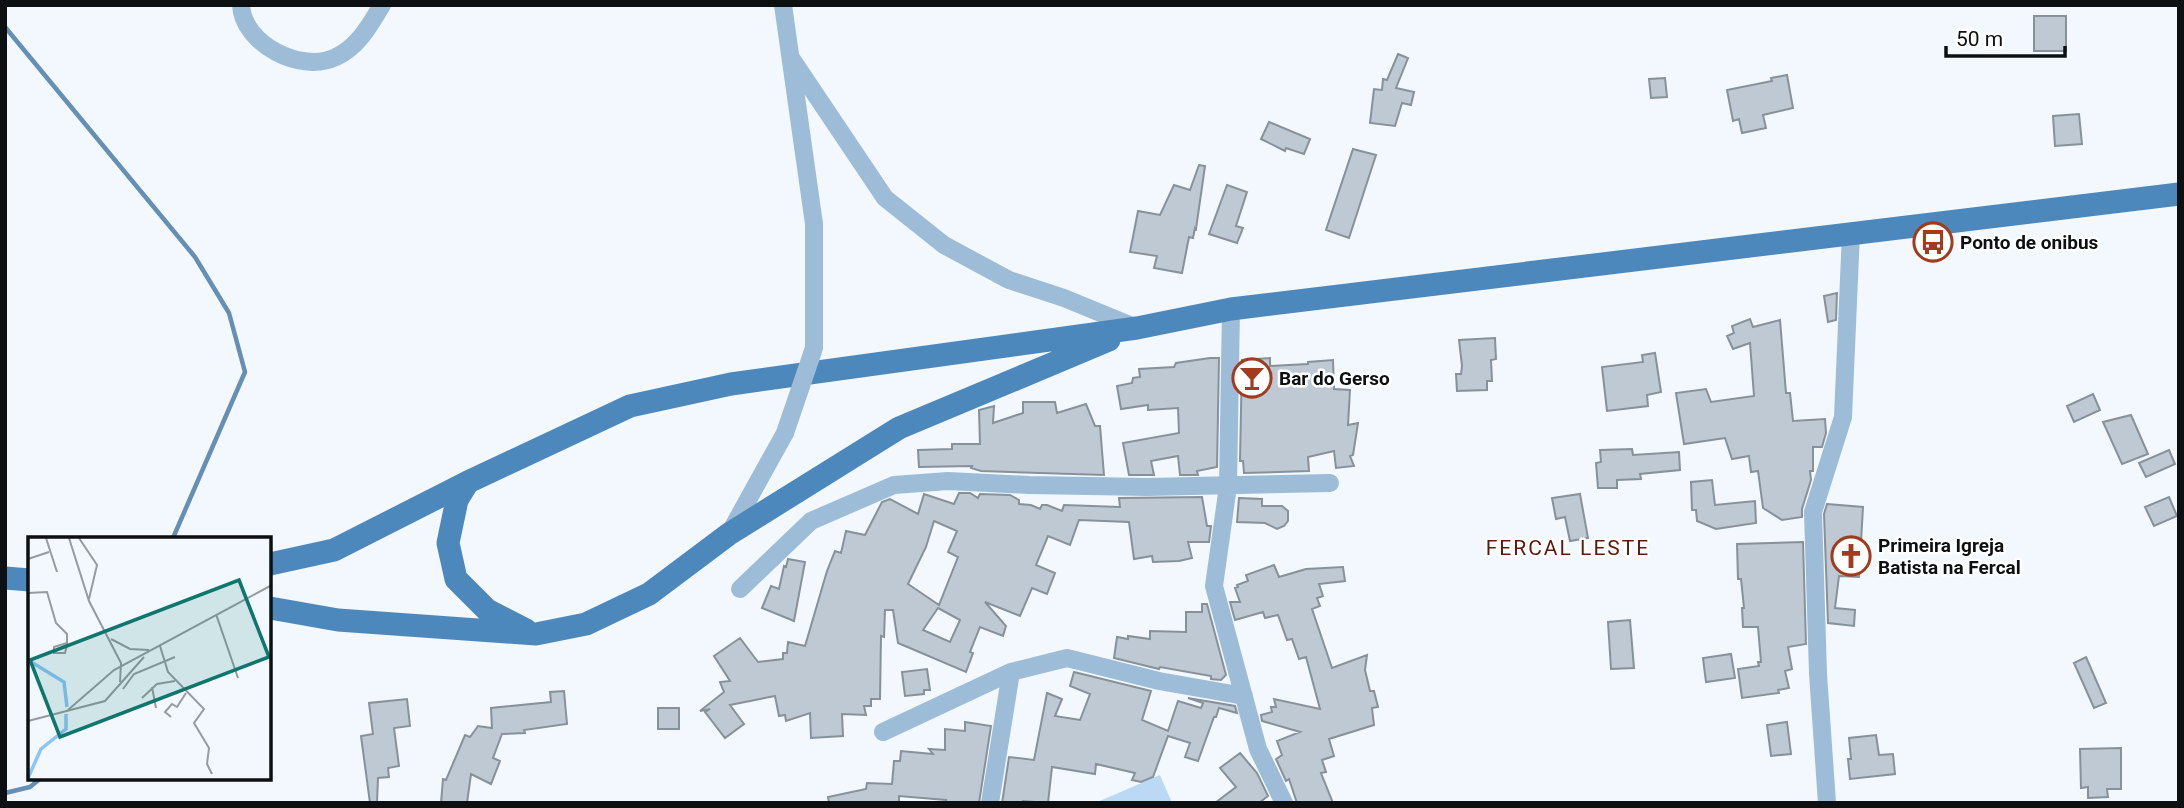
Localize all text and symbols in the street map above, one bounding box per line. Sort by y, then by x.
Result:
scale bar [1946,14,2065,58]
text: 50 m [1956,27,2003,51]
bus stop icon: Ponto de onibus [1912,221,1954,263]
place label: Ponto de onibus [1960,231,2099,254]
bar icon: Bar do Gerso [1231,357,1273,399]
place label: Bar do Gerso [1279,367,1390,390]
place label: Primeira Igreja Batista na Fercal [1878,534,2021,579]
church icon: Primeira Igreja Batista na Fercal [1830,535,1872,577]
district label: FERCAL LESTE [1486,536,1650,560]
inset map [28,537,271,780]

